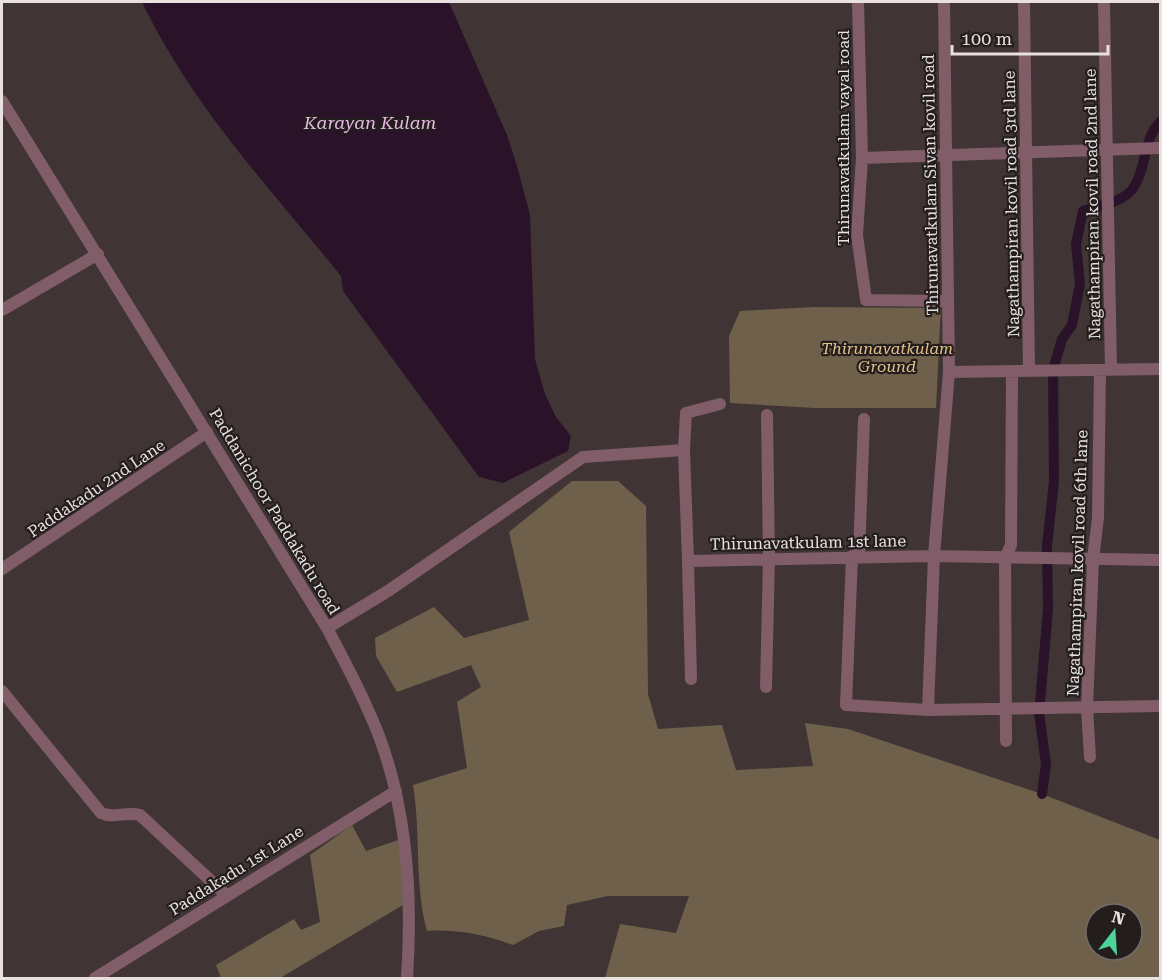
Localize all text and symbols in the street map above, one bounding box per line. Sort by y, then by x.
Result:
scale bar [952,18,1108,56]
text: 100 m [961,28,1012,49]
street label: Thirunavatkulam vayal road [834,30,853,246]
street label: Thirunavatkulam Sivan kovil road [919,54,942,316]
street label: Nagathampiran kovil road 2nd lane [1081,68,1104,340]
street label: Nagathampiran kovil road 3rd lane [1000,70,1023,338]
water label: Karayan Kulam [303,112,437,133]
park label: Thirunavatkulam Ground [821,339,953,376]
street label: Paddanichoor Paddakadu road [205,405,344,618]
street label: Nagathampiran kovil road 6th lane [1063,429,1092,697]
street label: Paddakadu 2nd Lane [24,435,169,541]
street label: Thirunavatkulam 1st lane [710,531,906,554]
street label: Paddakadu 1st Lane [166,821,307,919]
north arrow [1084,902,1144,962]
text: N [1110,907,1127,929]

